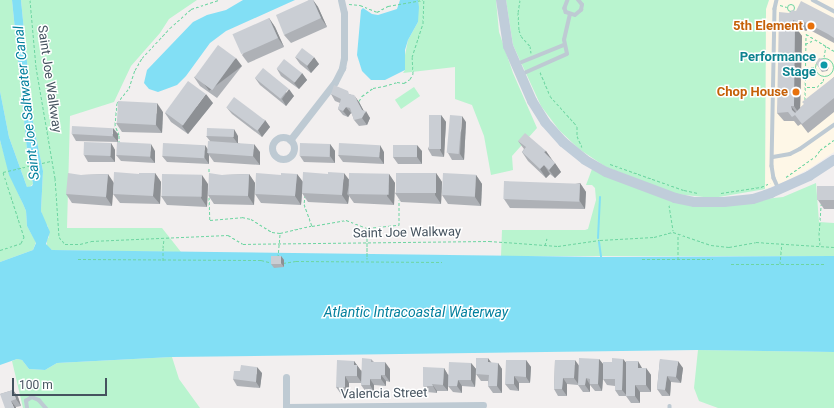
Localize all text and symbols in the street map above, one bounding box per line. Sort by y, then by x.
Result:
place label: 5th Element [733,18,803,34]
marker: 5th Element [806,21,816,31]
street label: Saint Joe Walkway [34,24,64,134]
water label: Saint Joe Saltwater Canal [10,25,42,181]
place label: Performance Stage [740,50,816,81]
marker: Performance Stage [819,60,829,70]
place label: Chop House [717,84,788,100]
marker: Chop House [791,87,801,97]
street label: Saint Joe Walkway [353,224,461,242]
water label: Atlantic Intracoastal Waterway [324,304,508,320]
scale bar [14,370,109,396]
text: 100 m [19,378,53,392]
street label: Valencia Street [340,385,428,403]

